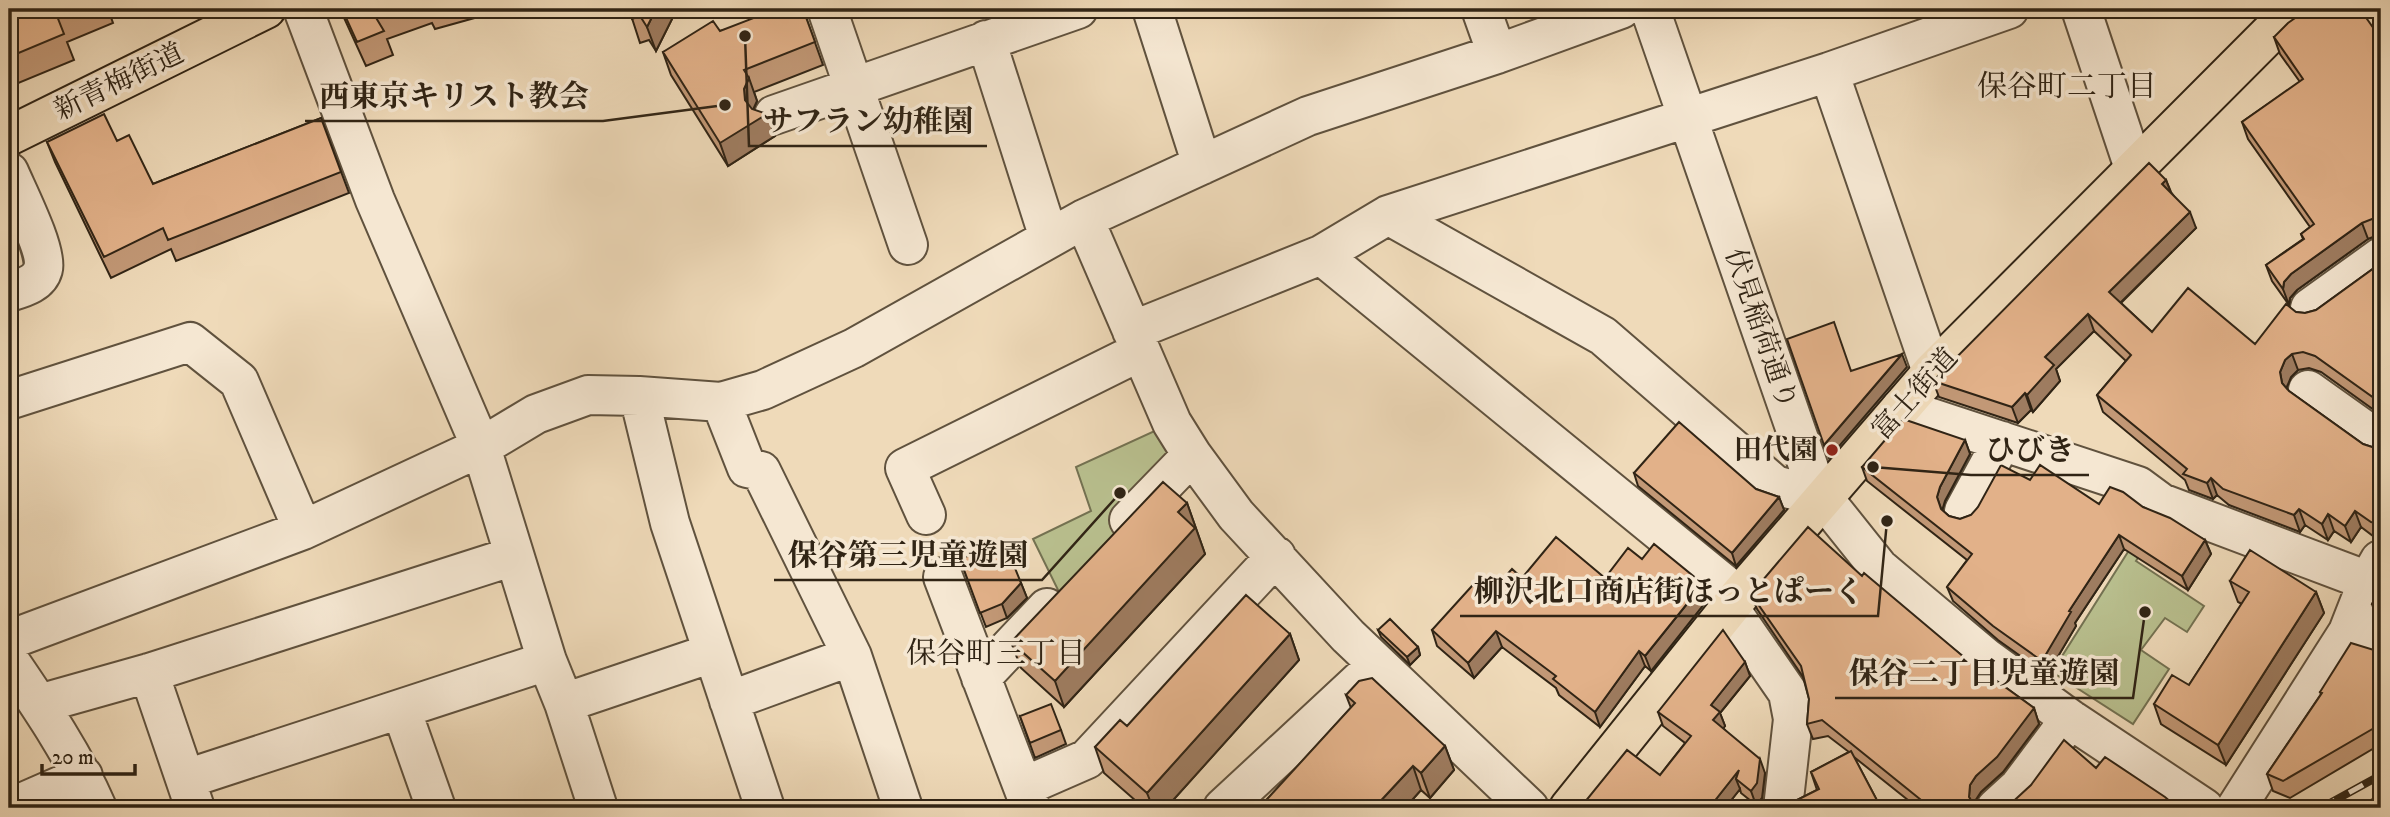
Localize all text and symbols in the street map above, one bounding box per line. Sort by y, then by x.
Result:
street label: 新青梅街道 [48,36,190,128]
district label: 保谷町二丁目 [1977,69,2157,106]
callout: 西東京キリスト教会 [305,70,603,121]
text: 西東京キリスト教会 [319,79,589,116]
callout: サフラン幼稚園 [749,95,987,146]
text: サフラン幼稚園 [763,104,973,141]
street label: 伏見稲荷通り [1717,244,1805,414]
street label: 富士街道 [1865,341,1965,447]
callout: ひびき [1971,424,2089,475]
place label: 田代園 [1734,433,1818,468]
text: ひびき [1985,433,2075,470]
marker: 田代園 [1824,442,1840,458]
callout: 保谷第三児童遊園 [774,529,1042,580]
text: 保谷第三児童遊園 [788,538,1028,575]
callout: 柳沢北口商店街ほっとぱーく [1460,565,1878,616]
text: 柳沢北口商店街ほっとぱーく [1474,574,1864,611]
district label: 保谷町三丁目 [906,636,1086,673]
callout: 保谷二丁目児童遊園 [1835,647,2133,698]
text: 保谷二丁目児童遊園 [1849,656,2119,693]
scale bar [42,733,135,777]
text: 20 m [52,745,94,771]

